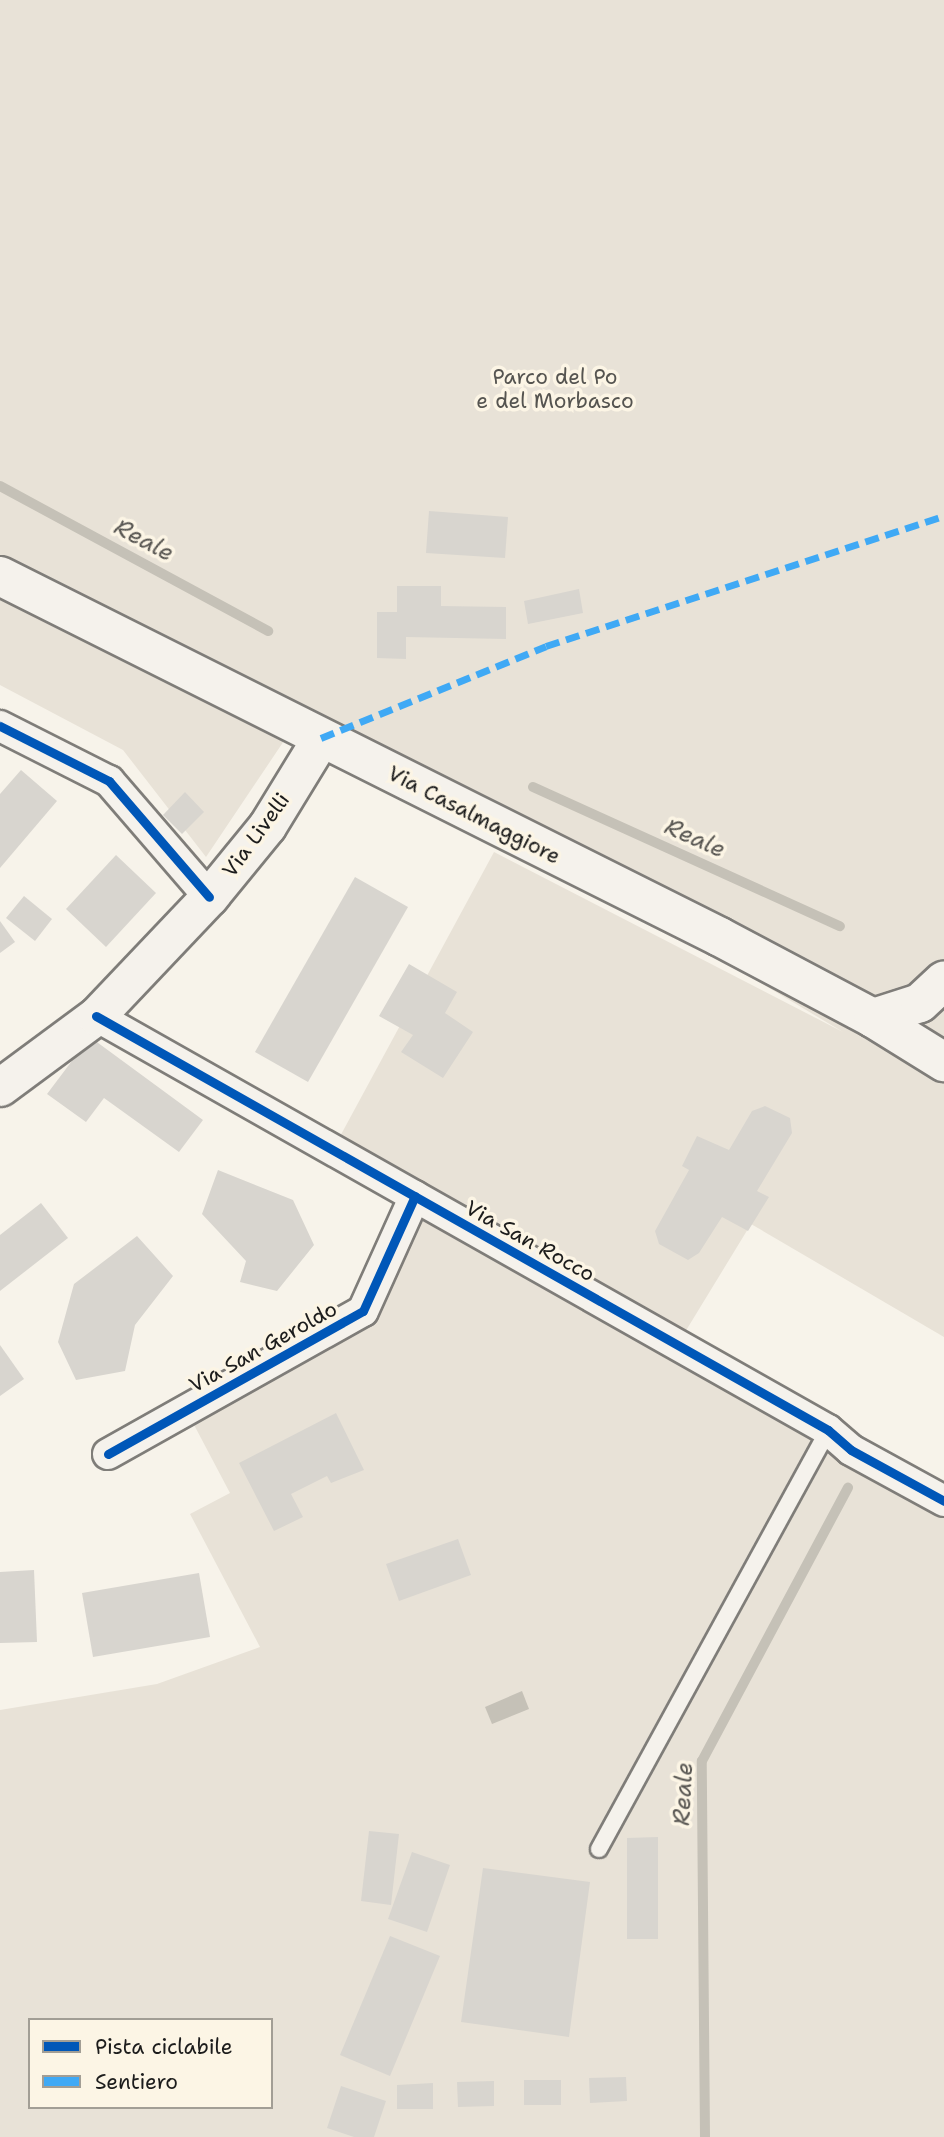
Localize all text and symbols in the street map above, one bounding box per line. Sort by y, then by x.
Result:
park label: Parco del Po e del Morbasco [476,364,634,414]
water label: Reale [110,513,178,567]
street label: Via Casalmaggiore [384,761,564,869]
street label: Via Livelli [217,788,295,882]
water label: Reale [661,813,729,863]
street label: Via San Rocco [461,1195,599,1287]
street label: Via San Geroldo [185,1296,341,1398]
water label: Reale [668,1762,698,1826]
legend [28,2018,273,2109]
text: Pista ciclabile [95,2033,233,2061]
text: Sentiero [95,2068,178,2096]

